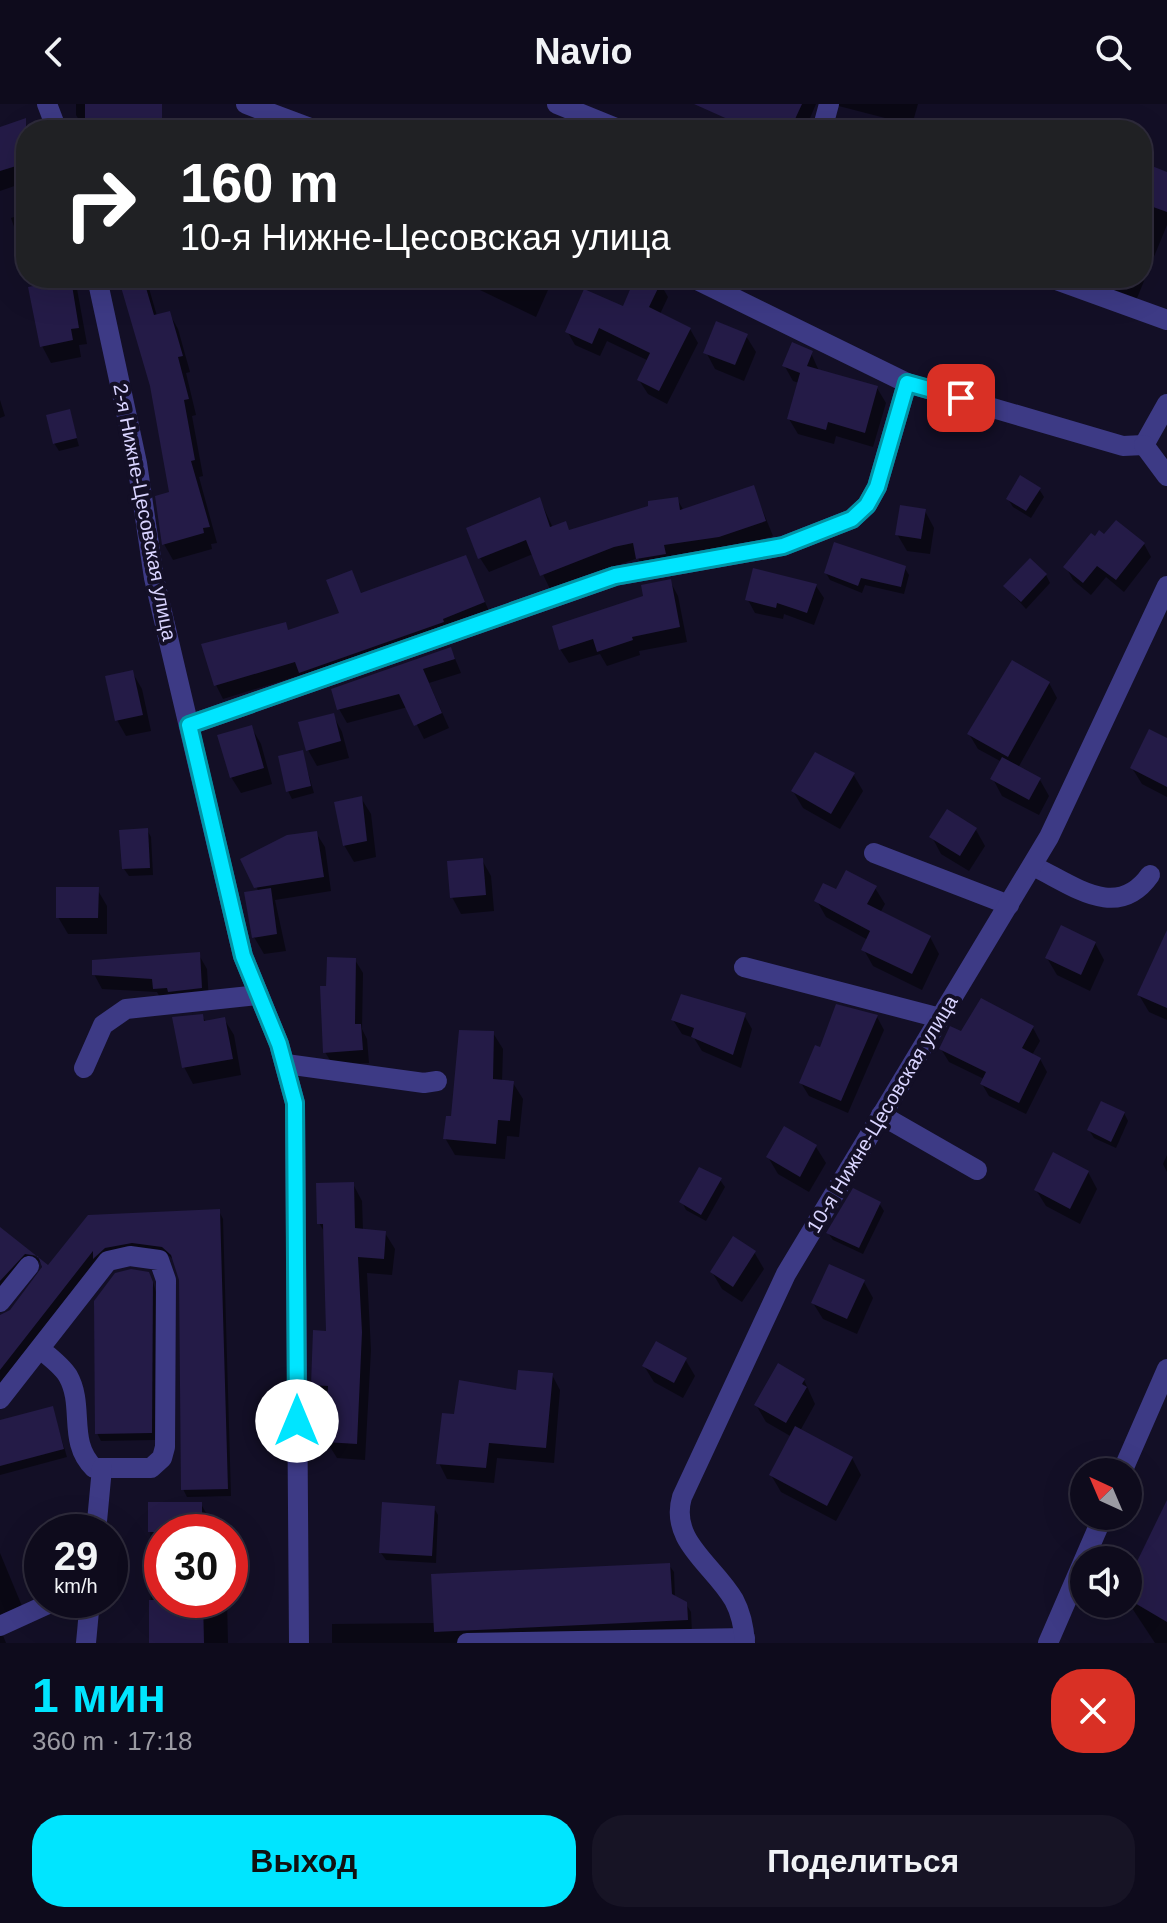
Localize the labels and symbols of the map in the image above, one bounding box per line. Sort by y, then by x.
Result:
pin [927,364,995,432]
street label: 2-я Нижне-Цесовская улица [109,382,181,643]
street label: 10-я Нижне-Цесовская улица [802,991,962,1236]
position arrow [255,1379,339,1463]
north arrow [1070,1458,1142,1530]
speed limit sign: 30 [144,1514,248,1618]

